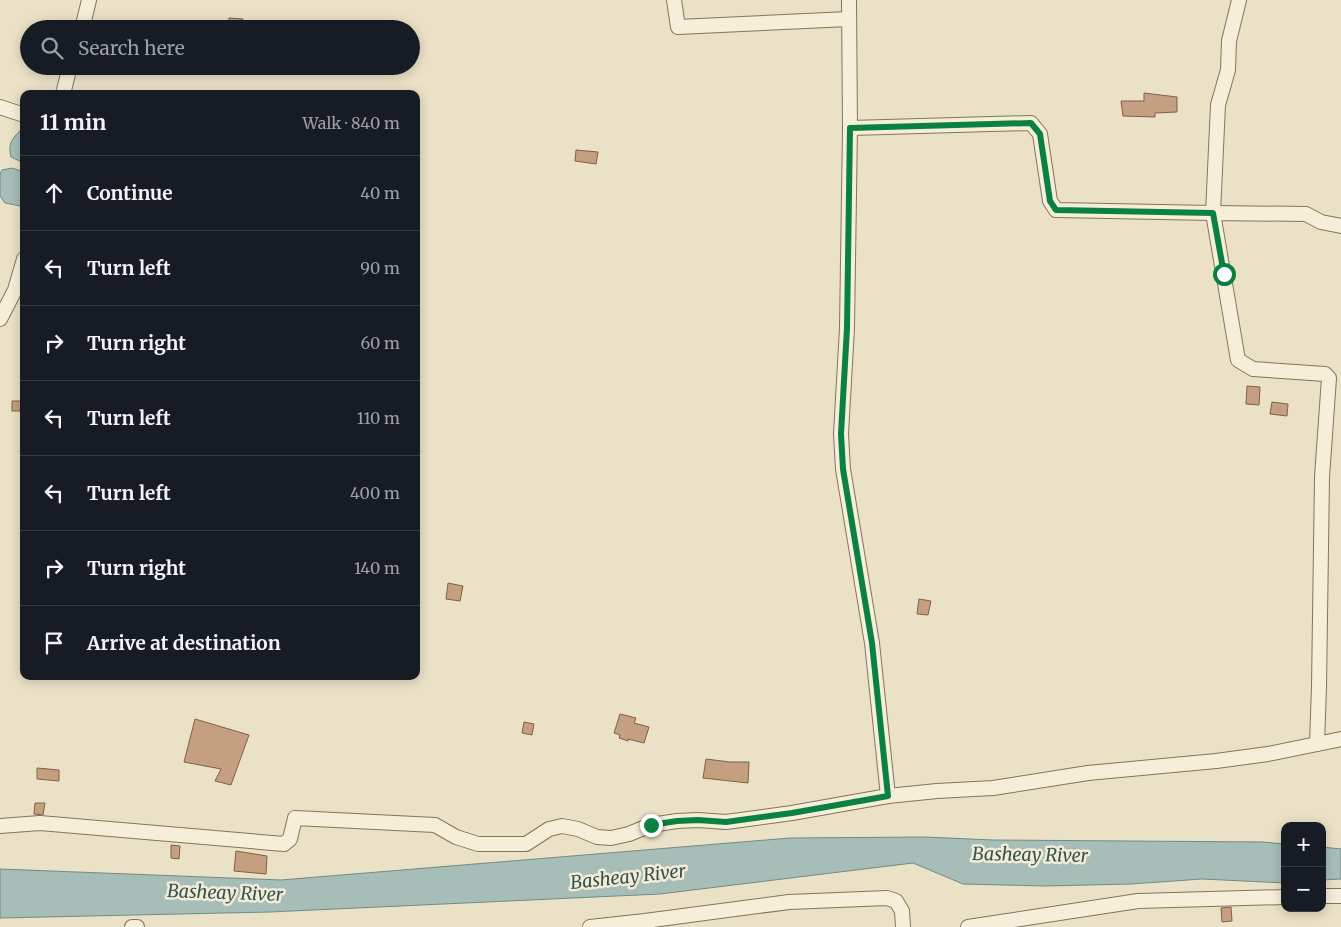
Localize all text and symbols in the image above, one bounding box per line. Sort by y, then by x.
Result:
search box [20,20,420,75]
icon: search [38,34,66,62]
text: Search here [78,36,185,60]
text: 11 min [40,109,106,136]
text: Walk · 840 m [302,113,400,133]
icon: ahead [40,179,68,207]
text: Continue [87,181,173,205]
text: 40 m [360,183,400,203]
icon: left [40,254,68,282]
text: Turn left [87,256,171,280]
text: 90 m [360,258,400,278]
route start [1213,263,1236,286]
icon: right [40,329,68,357]
text: Turn right [87,331,186,355]
text: 60 m [360,333,400,353]
icon: left [40,404,68,432]
text: Turn left [87,406,171,430]
text: 110 m [357,408,400,428]
icon: left [40,479,68,507]
text: Turn left [87,481,171,505]
text: 400 m [350,483,400,503]
icon: right [40,554,68,582]
text: Turn right [87,556,186,580]
text: 140 m [354,558,400,578]
icon: arrive [40,629,68,657]
text: Arrive at destination [87,631,281,655]
route end [640,814,663,837]
map controls [1281,822,1326,912]
button: + [1281,822,1326,867]
water label: Basheay River [972,842,1089,867]
water label: Basheay River [569,859,687,894]
button: − [1281,867,1326,912]
water label: Basheay River [167,879,284,906]

